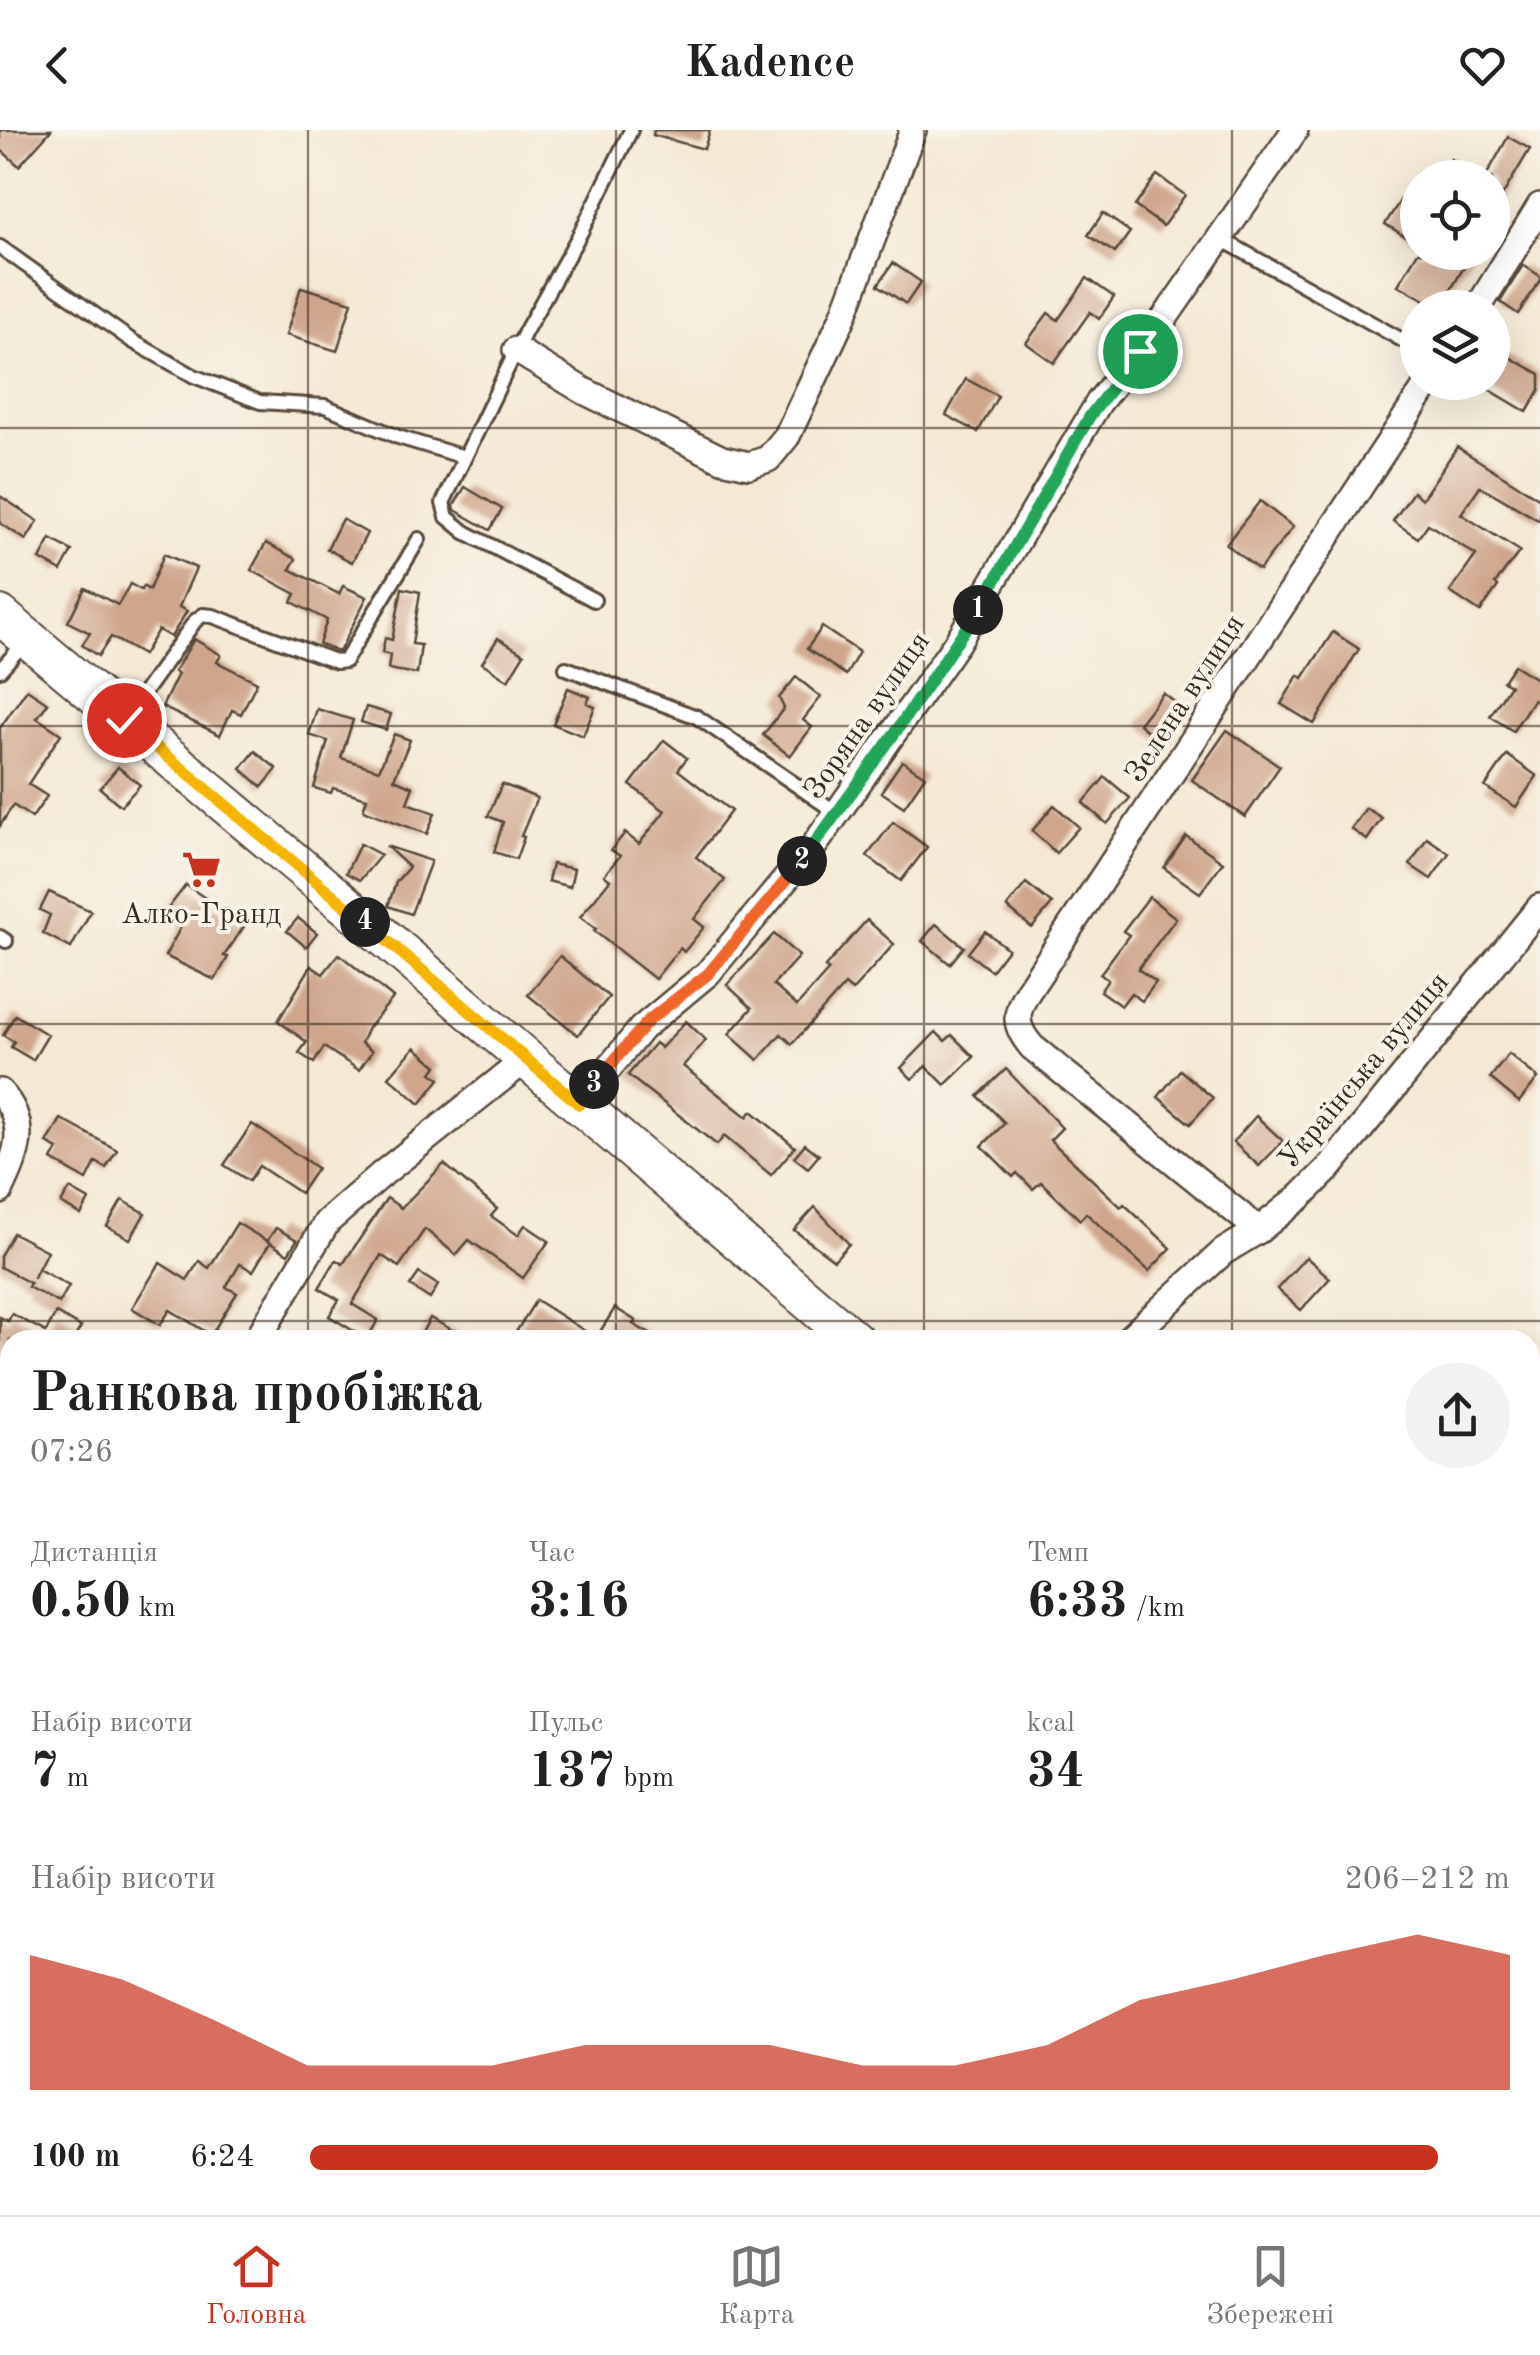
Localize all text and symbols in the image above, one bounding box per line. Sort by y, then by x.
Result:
icon: back [30,38,85,93]
icon: heart [1455,38,1510,93]
text: Kadence [685,42,855,87]
map controls [1400,160,1510,400]
button: locate [1400,160,1510,270]
button: layers [1400,290,1510,400]
pin [1098,309,1183,394]
icon: arrive [1113,324,1168,379]
pin: 1 [953,585,1003,635]
text: 1 [970,596,986,624]
street label: Зелена вулиця [1121,610,1251,788]
street label: Зоряна вулиця [799,627,936,805]
pin [82,678,167,763]
icon: check [97,693,152,748]
pin: 2 [777,836,827,886]
text: 2 [794,847,810,875]
supermarket icon: Алко-Гранд [180,848,222,890]
pin: 4 [340,897,390,947]
place label: Алко-Гранд [121,900,281,930]
text: 4 [357,908,373,936]
street label: Українська вулиця [1274,967,1455,1175]
pin: 3 [569,1059,619,1109]
text: 3 [586,1070,602,1098]
button: share [1405,1363,1510,1468]
text: Ранкова пробіжка [30,1368,483,1423]
text: 07:26 [30,1437,113,1469]
text: Дистанція [30,1540,158,1568]
text: Час [528,1540,575,1568]
text: Темп [1027,1540,1089,1568]
text: 0.50 [30,1578,131,1628]
text: 3:16 [528,1578,629,1628]
text: 6:33 [1027,1578,1128,1628]
text: km [131,1595,176,1623]
text: /km [1128,1595,1185,1623]
text: Набір висоти [30,1710,193,1738]
text: Пульс [528,1710,603,1738]
text: kcal [1027,1710,1075,1738]
text: 7 [30,1748,59,1798]
text: 137 [528,1748,615,1798]
text: 34 [1027,1748,1085,1798]
text: m [59,1765,89,1793]
text: bpm [615,1765,674,1793]
text: Набір висоти [30,1864,216,1896]
text: 206–212 m [1344,1864,1510,1896]
text: 100 m [30,2142,120,2174]
text: 6:24 [190,2142,255,2174]
tab: Головна [206,2239,307,2334]
tab: Карта [719,2239,794,2334]
tab: Збережені [1206,2239,1334,2334]

